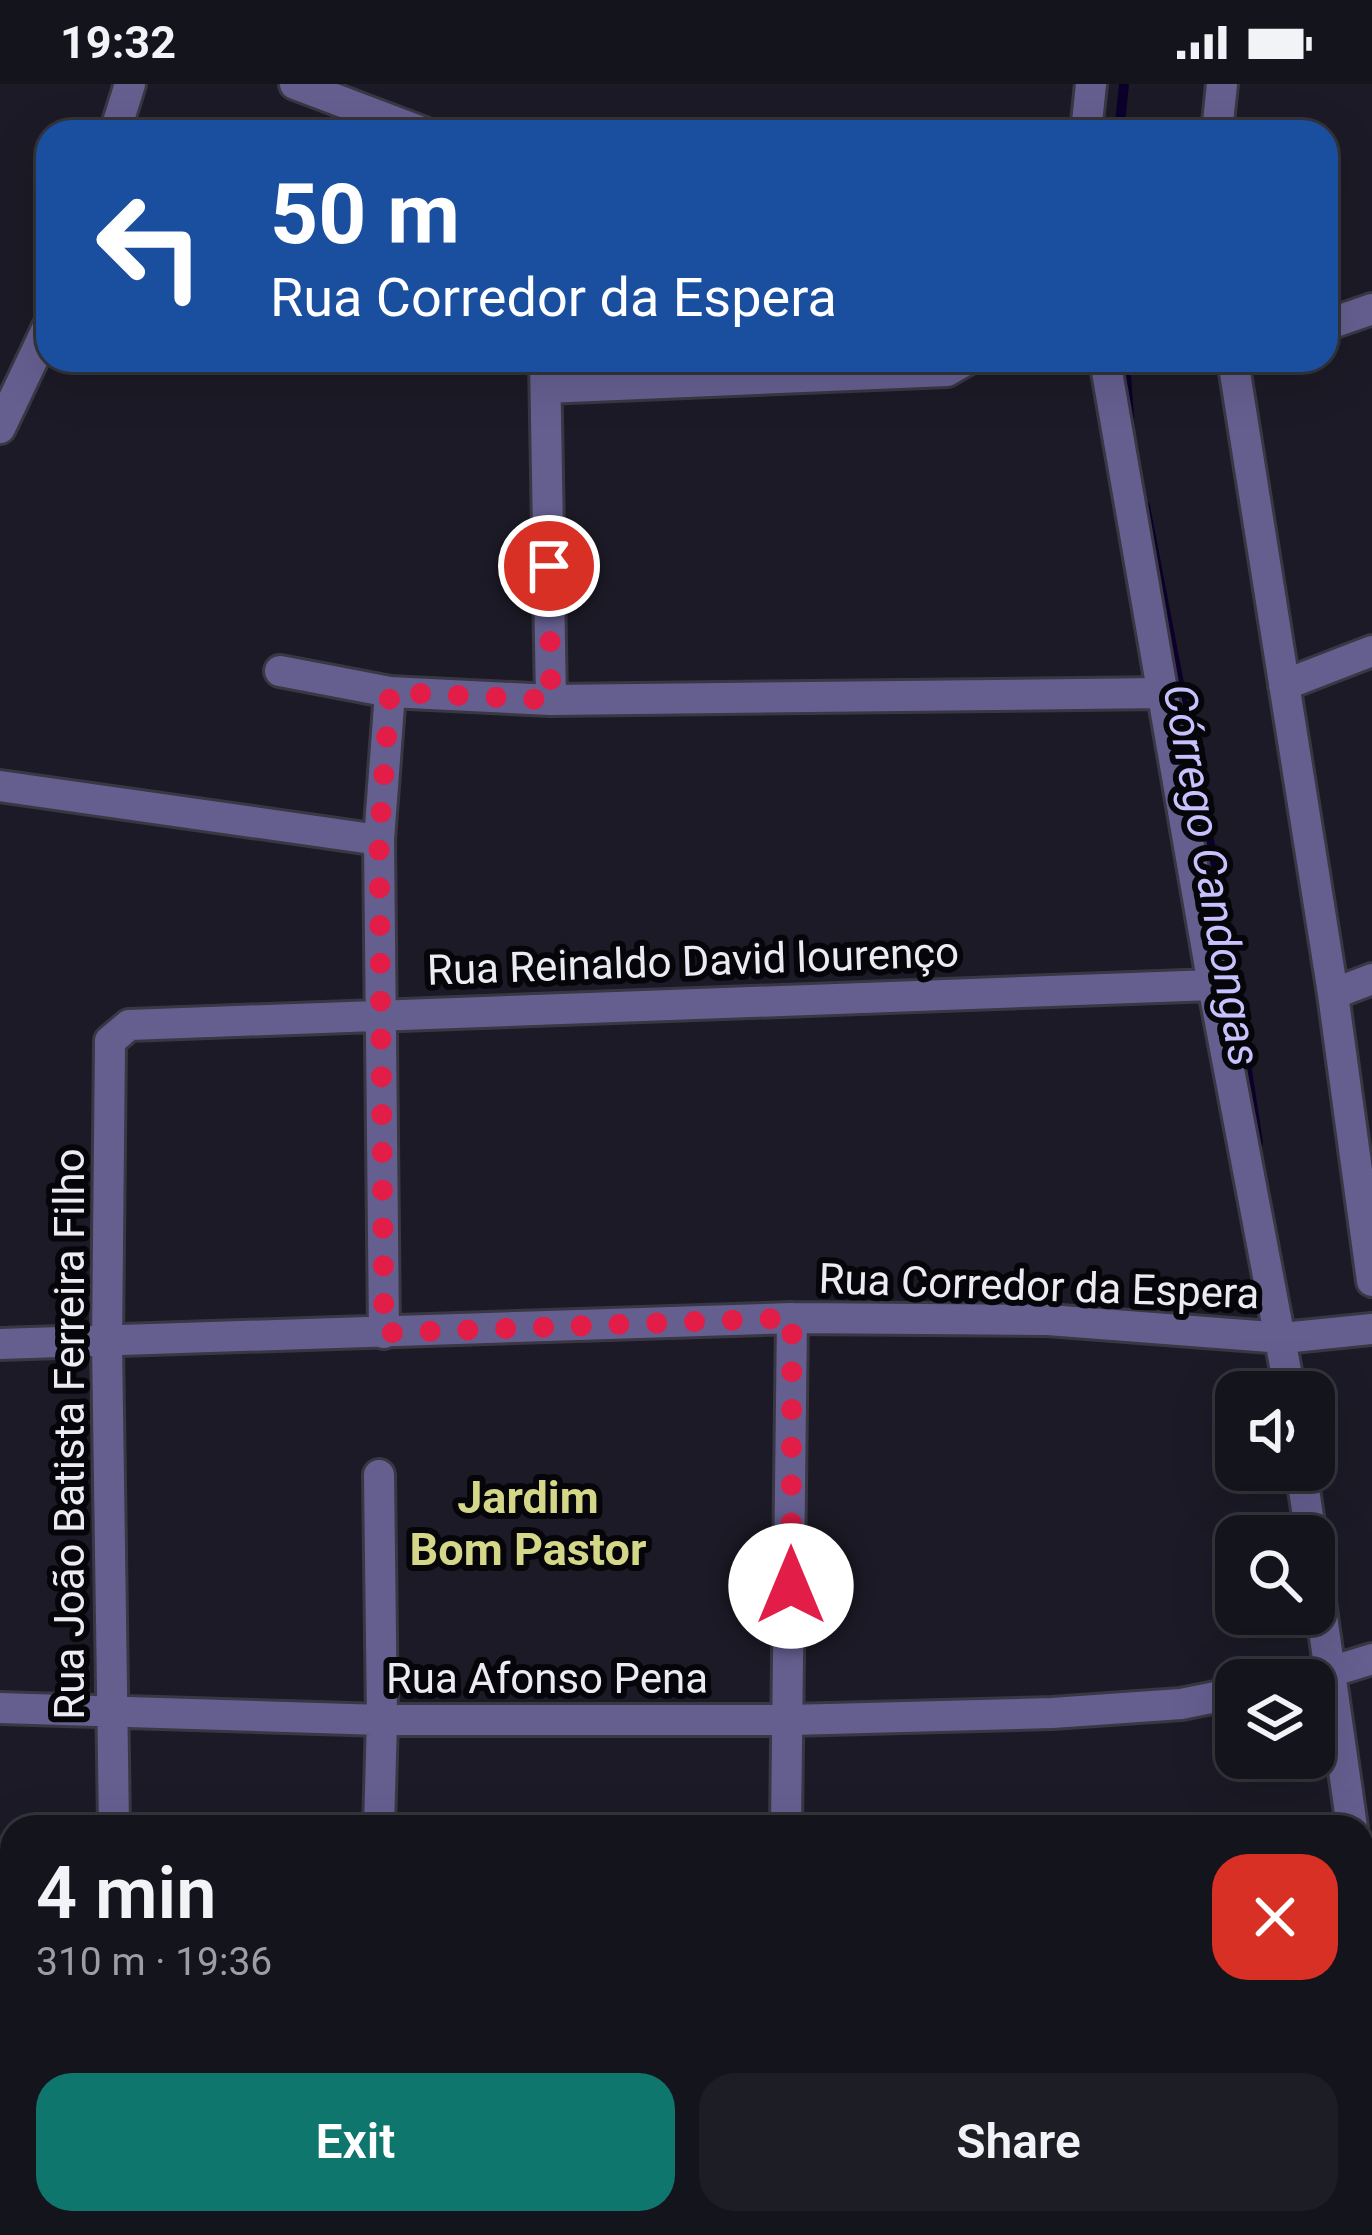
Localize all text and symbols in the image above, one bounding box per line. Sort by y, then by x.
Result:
text: 19:32 [60,16,176,69]
text: 50 m [270,165,460,264]
icon: left [72,168,228,324]
text: Rua Corredor da Espera [270,266,837,329]
pin [498,515,600,617]
icon: arrive [516,533,582,599]
water label: Córrego Candongas [1152,680,1272,1070]
street label: Rua Reinaldo David lourenço [426,927,960,995]
street label: Rua João Batista Ferreira Filho [45,1148,94,1720]
street label: Rua Corredor da Espera [818,1254,1260,1318]
map controls [1215,1371,1335,1779]
button: sound [1215,1371,1335,1491]
district label: Jardim Bom Pastor [410,1471,646,1576]
button: search [1215,1515,1335,1635]
position arrow [728,1523,854,1649]
street label: Rua Afonso Pena [386,1654,708,1703]
button: layers [1215,1659,1335,1779]
text: 4 min [36,1851,217,1936]
button: close [1212,1854,1338,1980]
text: 310 m · 19:36 [36,1939,272,1985]
button: Exit [36,2073,675,2211]
button: Share [699,2073,1338,2211]

